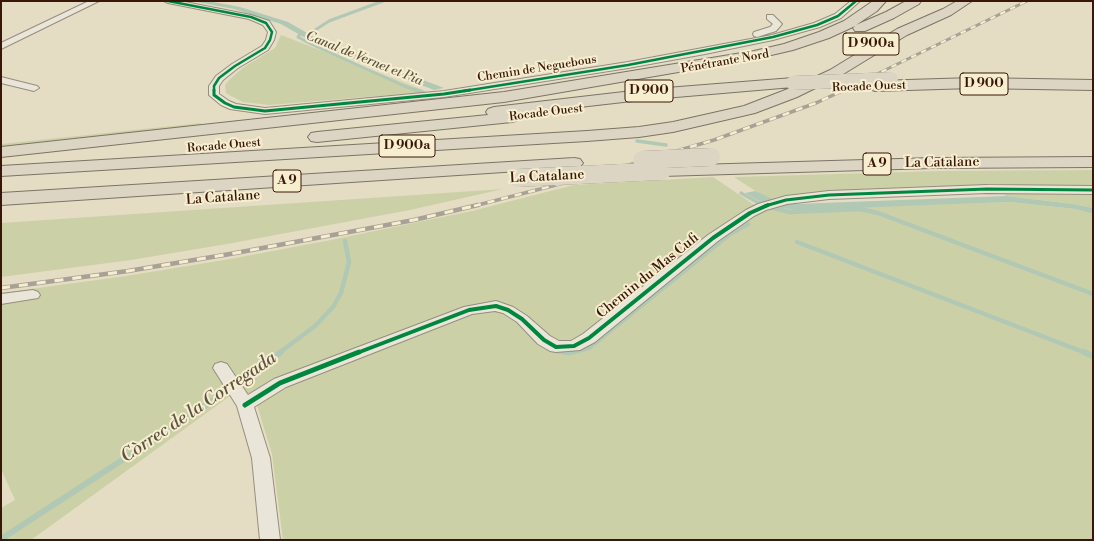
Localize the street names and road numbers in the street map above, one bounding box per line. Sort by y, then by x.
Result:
road number: D 900a [843,33,899,55]
street label: Pénétrante Nord [680,47,770,77]
street label: Chemin de Neguebous [476,52,598,86]
road number: D 900 [960,73,1008,95]
street label: Rocade Ouest [832,79,906,95]
road number: D 900 [625,80,673,102]
street label: Rocade Ouest [508,101,584,125]
road number: D 900a [379,135,435,157]
street label: Rocade Ouest [186,136,262,156]
road number: A 9 [863,153,891,175]
street label: La Catalane [904,154,980,172]
street label: La Catalane [509,167,585,187]
road number: A 9 [273,170,301,192]
street label: La Catalane [185,187,261,209]
street label: Chemin du Mas Cufi [594,230,702,322]

